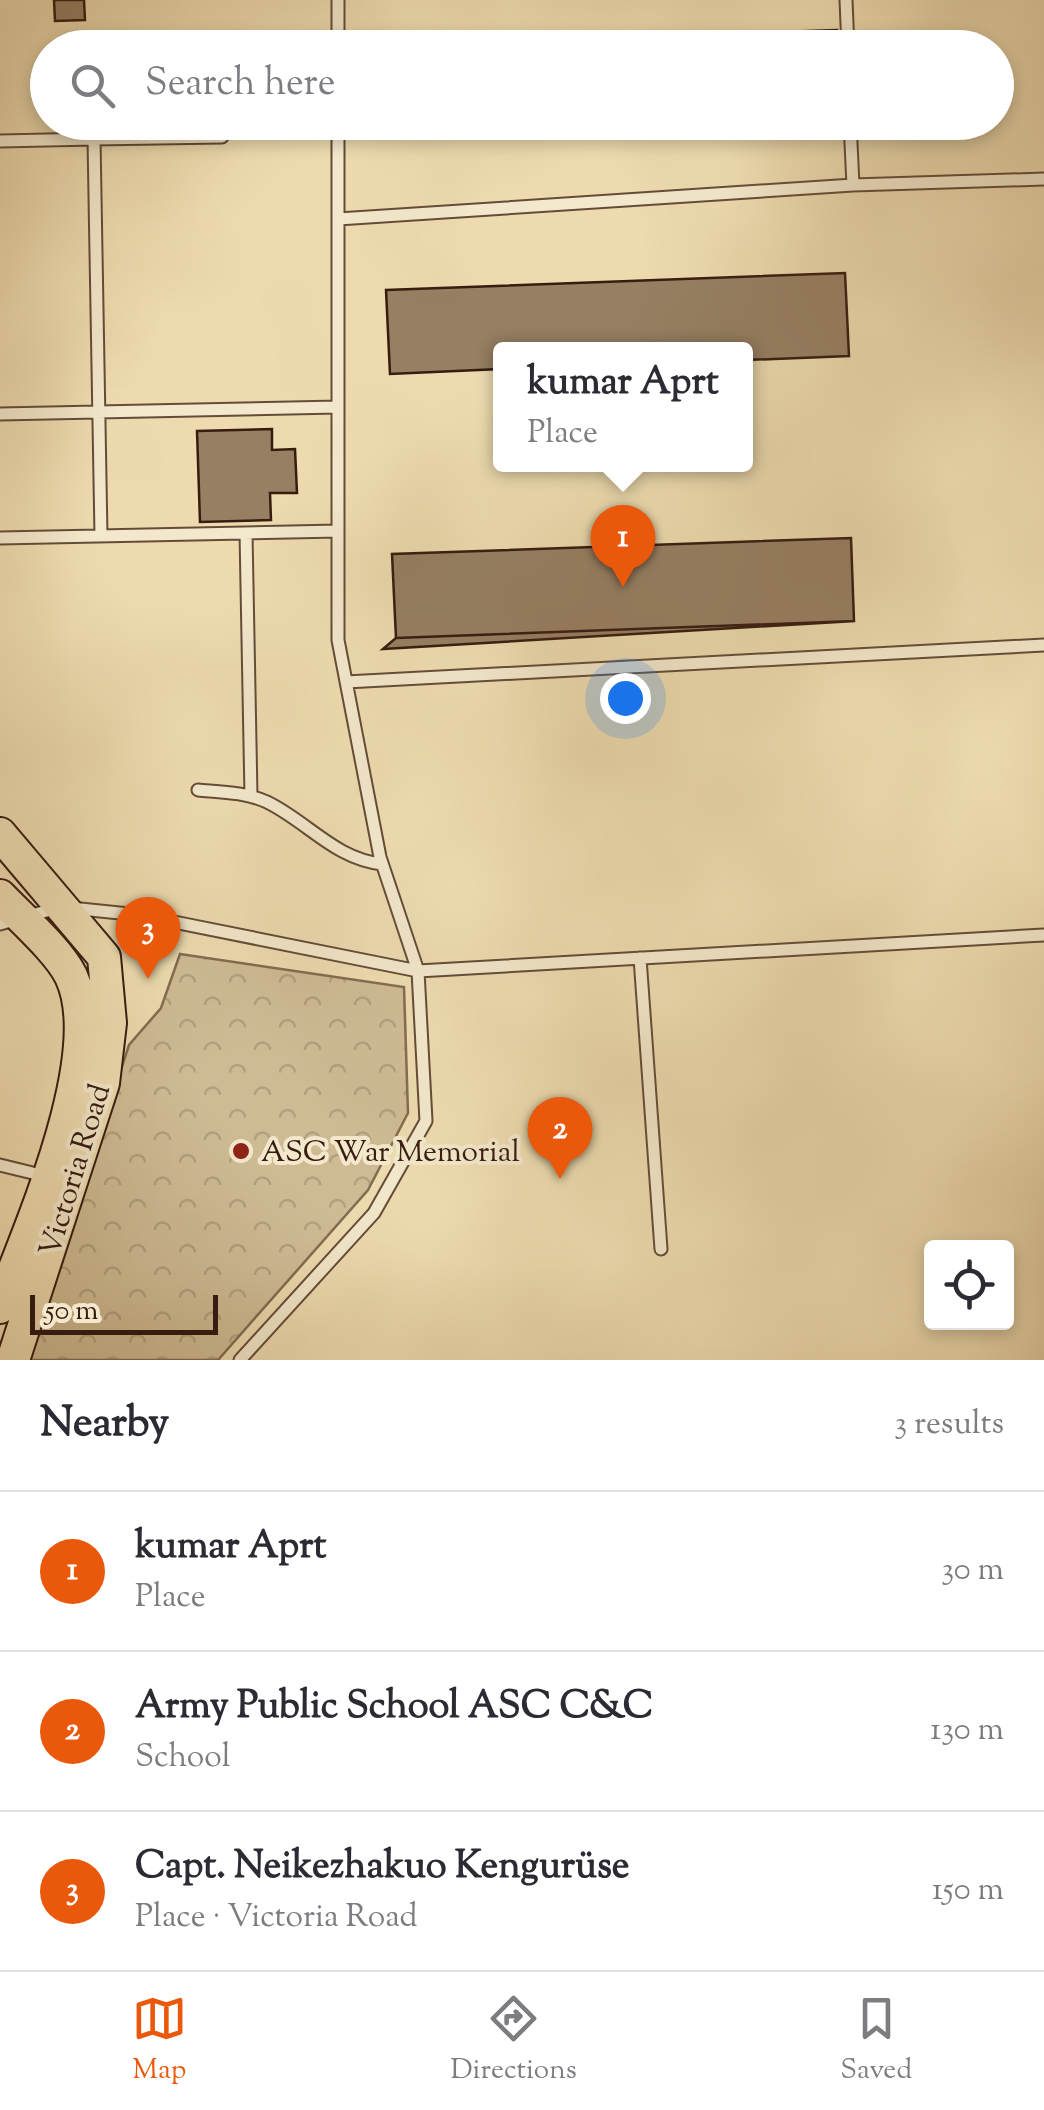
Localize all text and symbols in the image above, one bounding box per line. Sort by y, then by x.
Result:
search box [30,30,1014,140]
icon: search [65,58,120,113]
text: Search here [145,58,336,112]
popup [493,342,753,472]
text: kumar Aprt [527,357,719,411]
text: Place [527,411,598,457]
pin: 1 [590,504,656,587]
your location [600,673,651,724]
pin: 3 [116,896,180,979]
street label: Victoria Road [30,1079,123,1262]
pin: 2 [528,1096,592,1179]
place label: ASC War Memorial [261,1132,520,1175]
marker: ASC War Memorial [230,1140,252,1162]
map controls [924,1240,1014,1330]
button: locate [924,1240,1014,1330]
scale bar [30,1290,218,1334]
text: 50 m [45,1292,99,1332]
text: Nearby [40,1395,169,1455]
text: 3 results [894,1402,1004,1448]
text: kumar Aprt [135,1521,326,1575]
text: 1 [67,1548,78,1594]
text: 30 m [941,1548,1004,1594]
text: Place [135,1575,206,1621]
text: Army Public School ASC C&C [135,1681,653,1735]
text: 2 [65,1708,80,1754]
text: 130 m [930,1708,1004,1754]
text: School [135,1735,231,1781]
text: Capt. Neikezhakuo Kengurüse [135,1841,630,1895]
text: 3 [66,1868,79,1914]
text: 150 m [932,1868,1004,1914]
text: Place · Victoria Road [135,1895,418,1941]
tab: Map [132,1991,187,2091]
tab: Directions [450,1991,577,2091]
tab: Saved [840,1991,912,2091]

